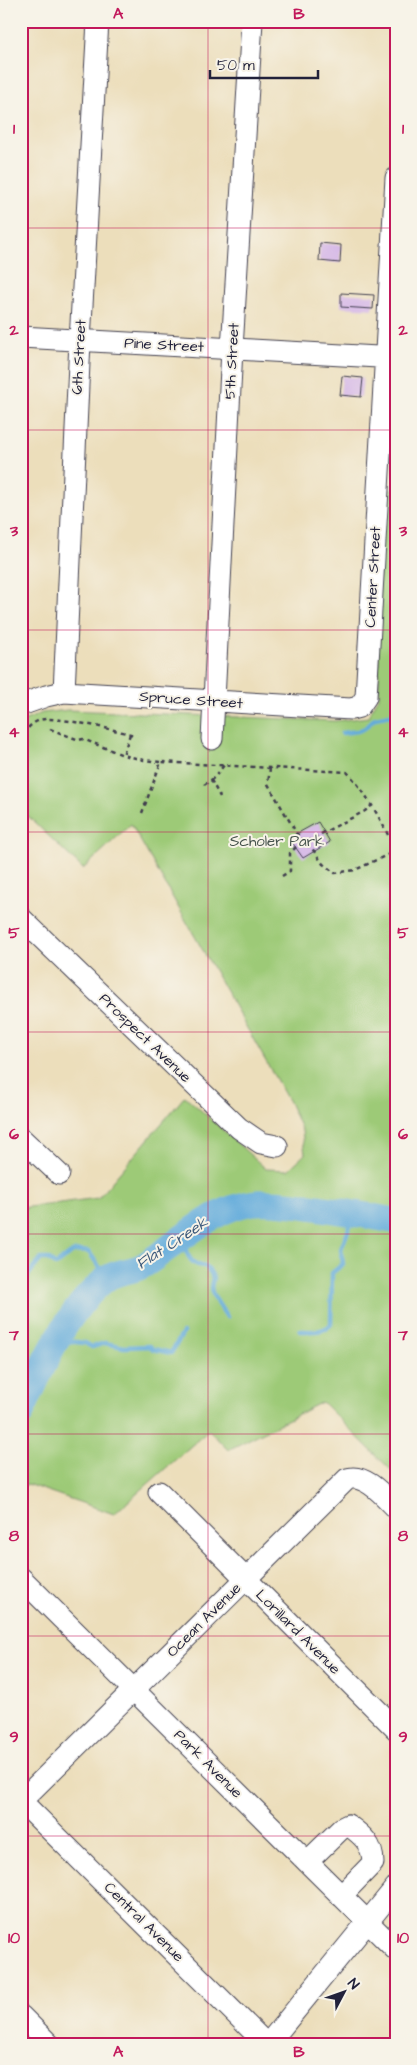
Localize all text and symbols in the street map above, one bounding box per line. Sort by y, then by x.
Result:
text: A [113,3,124,25]
text: B [293,3,305,25]
scale bar [210,48,317,80]
text: 50 m [217,55,255,76]
text: 1 [13,118,16,140]
text: 1 [402,118,405,140]
text: 2 [8,319,19,341]
street label: 6th Street [67,319,91,395]
text: 2 [397,319,408,341]
street label: 5th Street [220,322,244,400]
street label: Pine Street [124,332,204,358]
text: 3 [9,520,19,542]
text: 3 [398,520,408,542]
street label: Center Street [360,526,386,628]
street label: Spruce Street [139,686,243,714]
text: 4 [9,721,20,743]
text: 4 [398,721,409,743]
park label: Scholer Park [230,831,324,852]
text: 5 [8,922,20,944]
text: 5 [397,922,409,944]
street label: Prospect Avenue [94,989,196,1087]
text: 6 [9,1123,19,1145]
text: 6 [398,1123,408,1145]
water label: Flat Creek [132,1211,213,1275]
text: 7 [8,1324,19,1346]
text: 7 [397,1324,408,1346]
text: 8 [9,1525,20,1547]
text: 8 [398,1525,409,1547]
street label: Ocean Avenue [162,1578,246,1662]
street label: Lorillard Avenue [251,1585,345,1679]
street label: Park Avenue [169,1725,247,1803]
text: 9 [9,1726,19,1748]
text: 9 [398,1726,408,1748]
street label: Central Avenue [99,1877,189,1967]
text: 10 [8,1927,20,1949]
text: 10 [397,1927,409,1949]
north arrow [320,1968,370,2018]
text: N [343,1974,364,1994]
text: A [113,2041,124,2063]
text: B [293,2041,305,2063]

